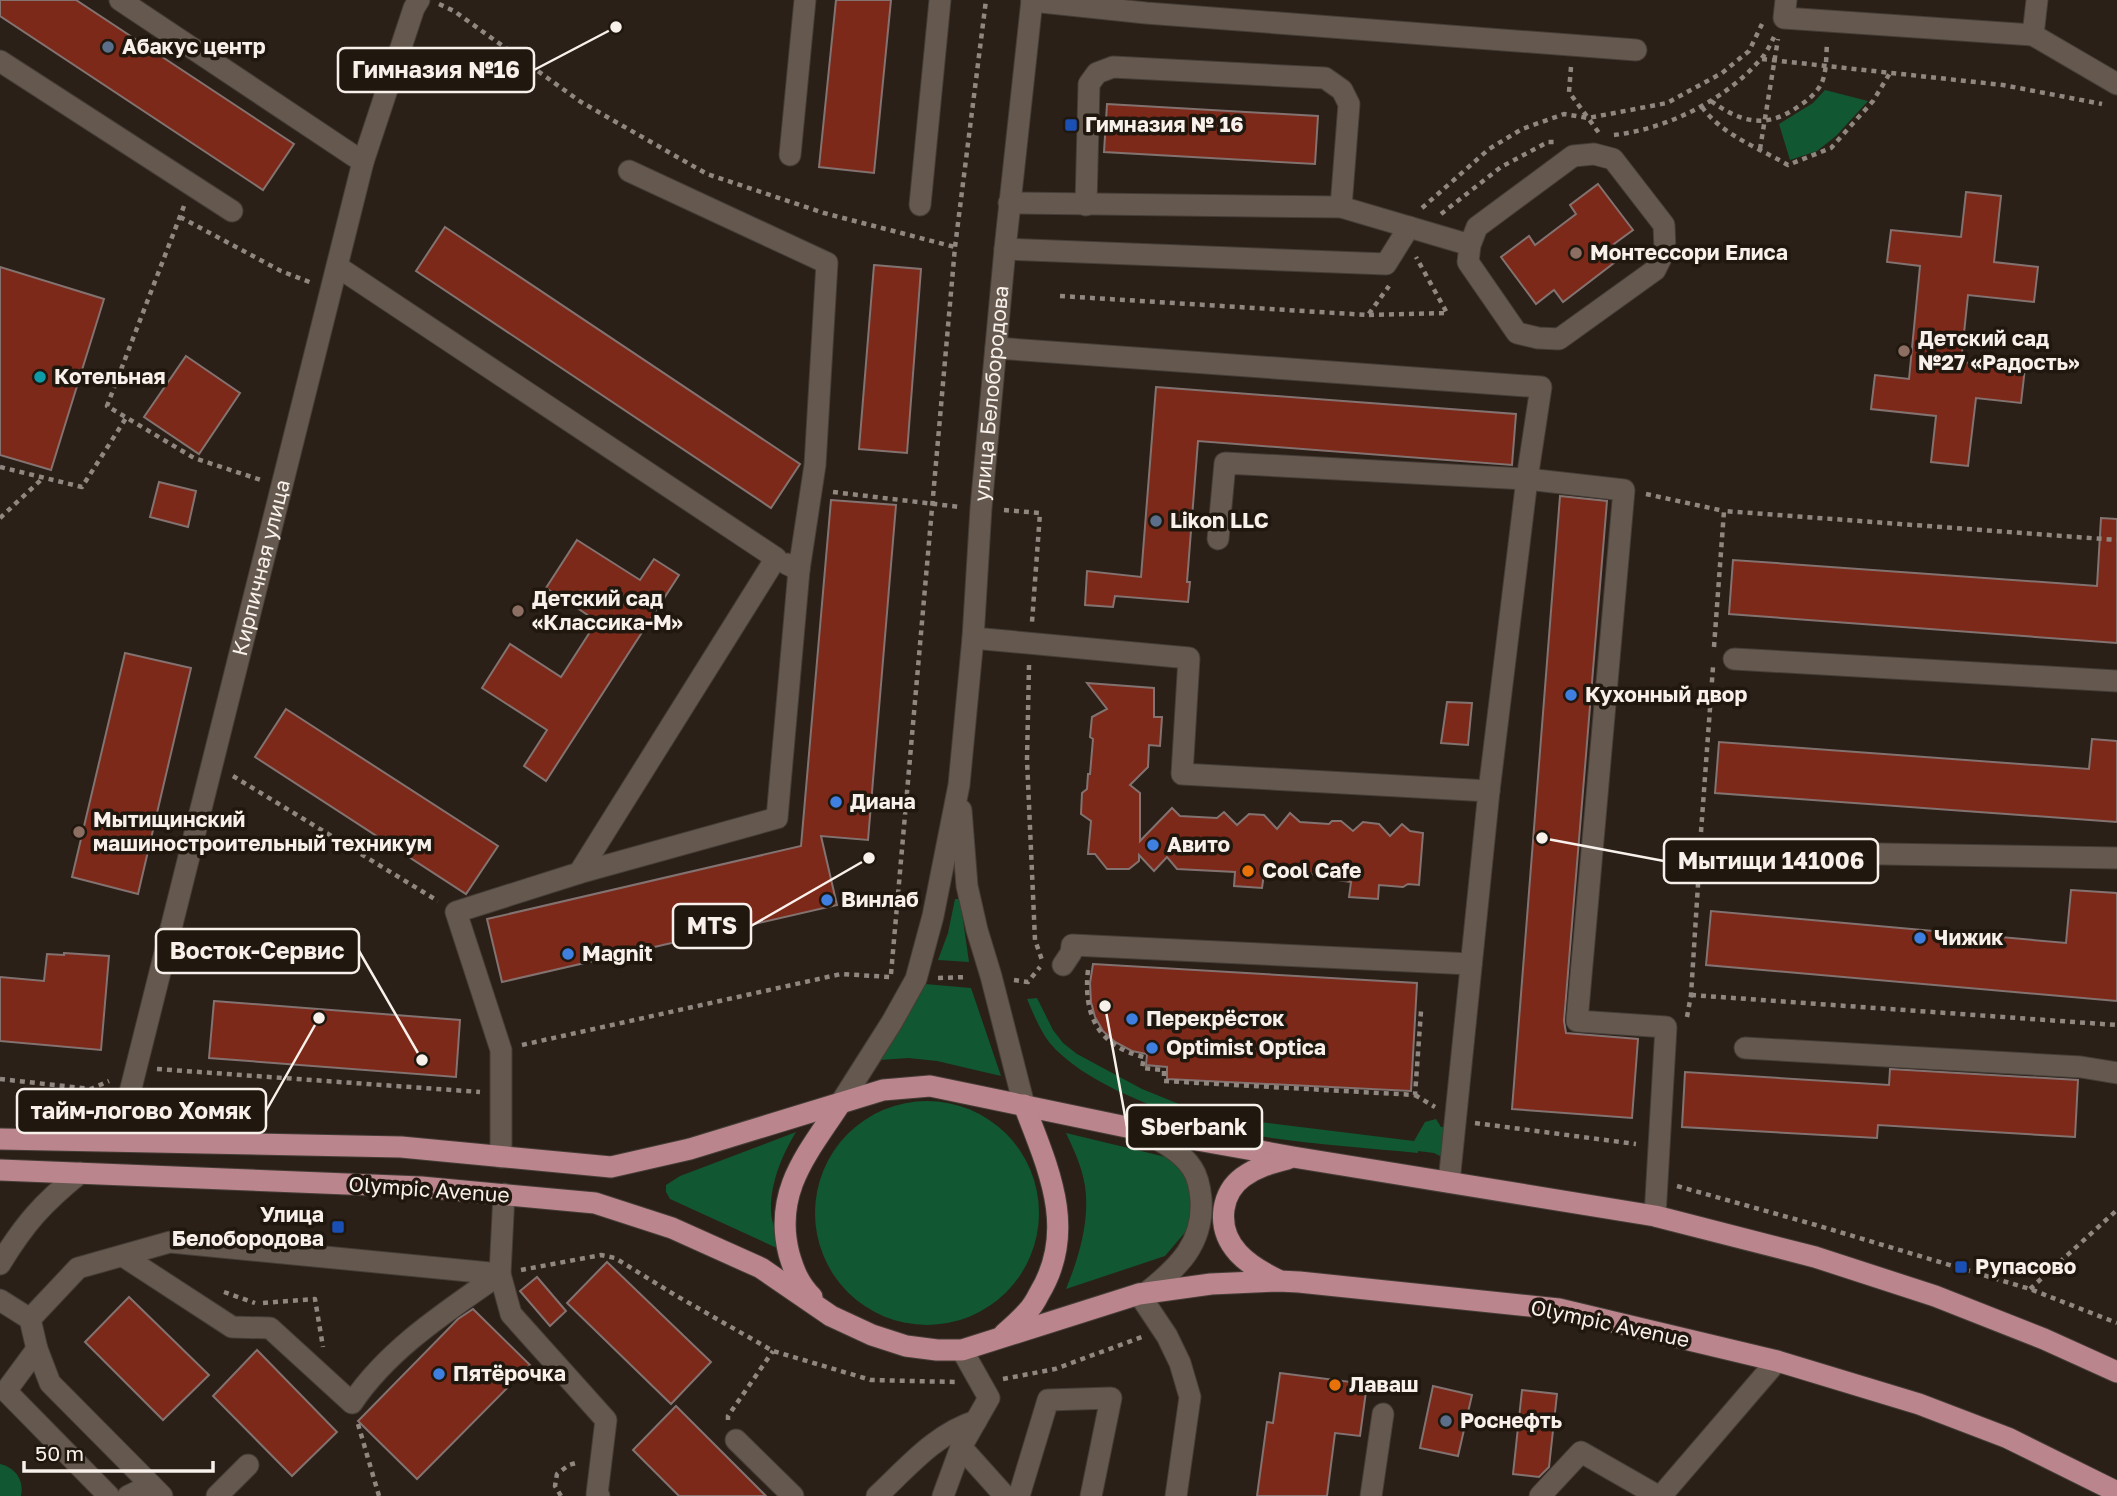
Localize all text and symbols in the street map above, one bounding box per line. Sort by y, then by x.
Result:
place label: Абакус центр [122,33,266,59]
marker: Абакус центр [100,39,116,55]
callout: Гимназия №16 [338,48,534,92]
text: Гимназия №16 [352,55,520,83]
place label: Гимназия № 16 [1085,111,1244,137]
marker: Гимназия № 16 [1063,117,1079,133]
place label: Монтессори Елиса [1590,239,1788,265]
marker: Монтессори Елиса [1568,245,1584,261]
street label: улица Белобородова [968,284,1014,503]
place label: Детский сад №27 «Радость» [1918,325,2079,375]
marker: Детский сад №27 «Радость» [1896,343,1912,359]
place label: Котельная [54,363,166,389]
marker: Котельная [32,369,48,385]
street label: Кирпичная улица [226,476,295,658]
place label: Likon LLC [1170,507,1269,533]
marker: Likon LLC [1148,513,1164,529]
place label: Детский сад «Классика-М» [532,585,683,635]
marker: Детский сад «Классика-М» [510,603,526,619]
place label: Кухонный двор [1585,681,1747,707]
marker: Кухонный двор [1563,687,1579,703]
place label: Диана [850,788,916,814]
marker: Диана [828,794,844,810]
place label: Мытищинский машиностроительный техникум [93,806,432,856]
marker: Мытищинский машиностроительный техникум [71,824,87,840]
place label: Авито [1167,831,1230,857]
marker: Авито [1145,837,1161,853]
callout: Мытищи 141006 [1664,839,1878,883]
text: Мытищи 141006 [1678,846,1864,874]
place label: Cool Cafe [1262,857,1361,883]
marker: Cool Cafe [1240,863,1256,879]
place label: Винлаб [841,886,919,912]
marker: Винлаб [819,892,835,908]
callout: MTS [673,904,751,948]
text: MTS [687,911,737,939]
place label: Чижик [1934,924,2003,950]
callout: Восток-Сервис [156,929,359,973]
marker: Чижик [1912,930,1928,946]
text: Восток-Сервис [170,936,344,964]
place label: Magnit [582,940,653,966]
marker: Magnit [560,946,576,962]
place label: Перекрёсток [1146,1005,1285,1031]
marker: Перекрёсток [1124,1011,1140,1027]
place label: Optimist Optica [1166,1034,1326,1060]
marker: Optimist Optica [1144,1040,1160,1056]
callout: тайм-логово Хомяк [17,1089,266,1133]
text: тайм-логово Хомяк [30,1096,252,1124]
callout: Sberbank [1127,1105,1262,1149]
text: Sberbank [1141,1112,1248,1140]
street label: Olympic Avenue [348,1170,511,1208]
place label: Улица Белобородова [172,1201,324,1251]
marker: Улица Белобородова [330,1219,346,1235]
place label: Рупасово [1975,1253,2076,1279]
marker: Рупасово [1953,1259,1969,1275]
street label: Olympic Avenue [1528,1294,1692,1353]
place label: Пятёрочка [453,1360,566,1386]
marker: Пятёрочка [431,1366,447,1382]
place label: Лаваш [1349,1371,1419,1397]
marker: Лаваш [1327,1377,1343,1393]
place label: Роснефть [1460,1407,1563,1433]
marker: Роснефть [1438,1413,1454,1429]
scale bar [24,1430,214,1474]
text: 50 m [35,1440,84,1466]

